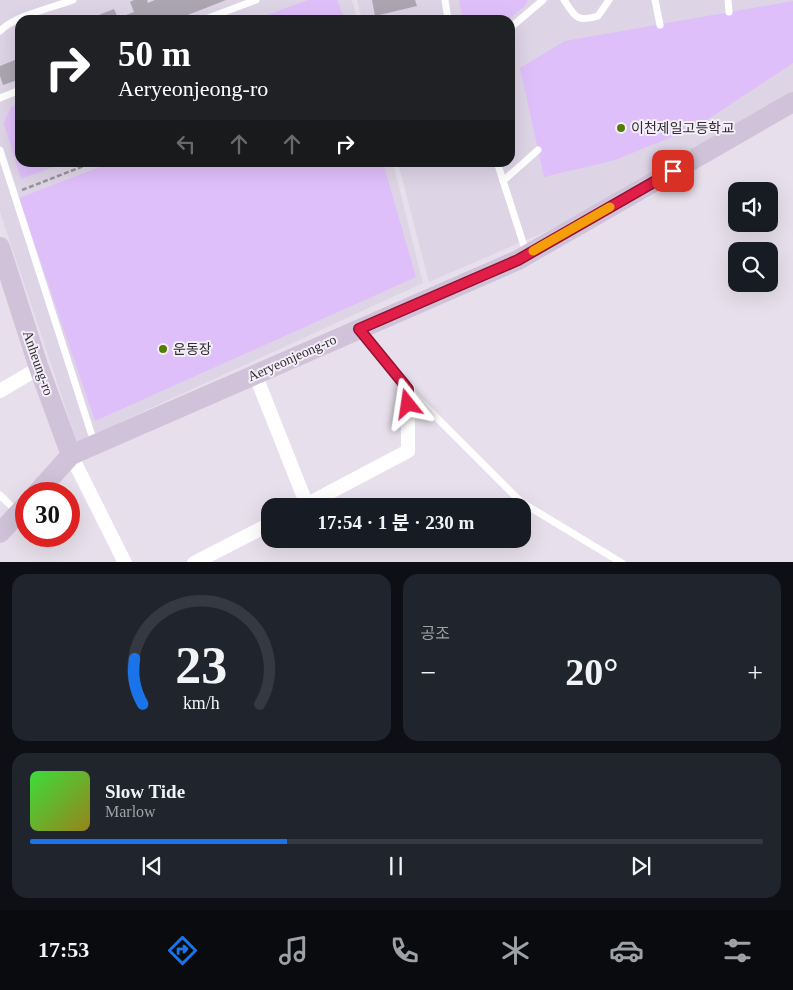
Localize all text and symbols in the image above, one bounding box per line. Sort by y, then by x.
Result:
icon: right [35,35,100,100]
text: 50 m [118,35,191,74]
text: Aeryeonjeong-ro [118,76,268,101]
place label: 이천제일고등학교 [631,120,734,136]
marker: 이천제일고등학교 [615,122,627,134]
icon: left [172,130,200,158]
icon: ahead [225,130,253,158]
icon: ahead [278,130,306,158]
icon: right [331,130,359,158]
pin [652,150,694,192]
icon: arrive [659,157,687,185]
map controls [728,182,778,292]
button: sound [728,182,778,232]
button: search [728,242,778,292]
street label: Anheung-ro [20,329,56,397]
street label: Aeryeonjeong-ro [245,332,339,384]
place label: 운동장 [173,342,212,357]
marker: 운동장 [157,343,169,355]
position arrow [381,377,433,429]
speed limit sign: 30 [15,482,80,547]
text: 17:54 · 1 분 · 230 m [318,512,474,533]
text: 공조 [421,625,450,642]
text: 23 [175,637,227,694]
text: 20° [565,651,618,693]
text: − [421,657,436,688]
text: + [747,657,763,688]
text: km/h [183,693,220,713]
text: Slow Tide [105,781,185,802]
text: Marlow [105,803,156,820]
icon: previous [138,852,166,880]
icon: pause [382,852,410,880]
icon: next [627,852,655,880]
icon: directions [165,933,200,968]
icon: music [276,933,311,968]
icon: phone [387,933,422,968]
icon: climate [498,933,533,968]
icon: car [609,933,644,968]
icon: filters [720,933,755,968]
text: 17:53 [38,937,89,962]

